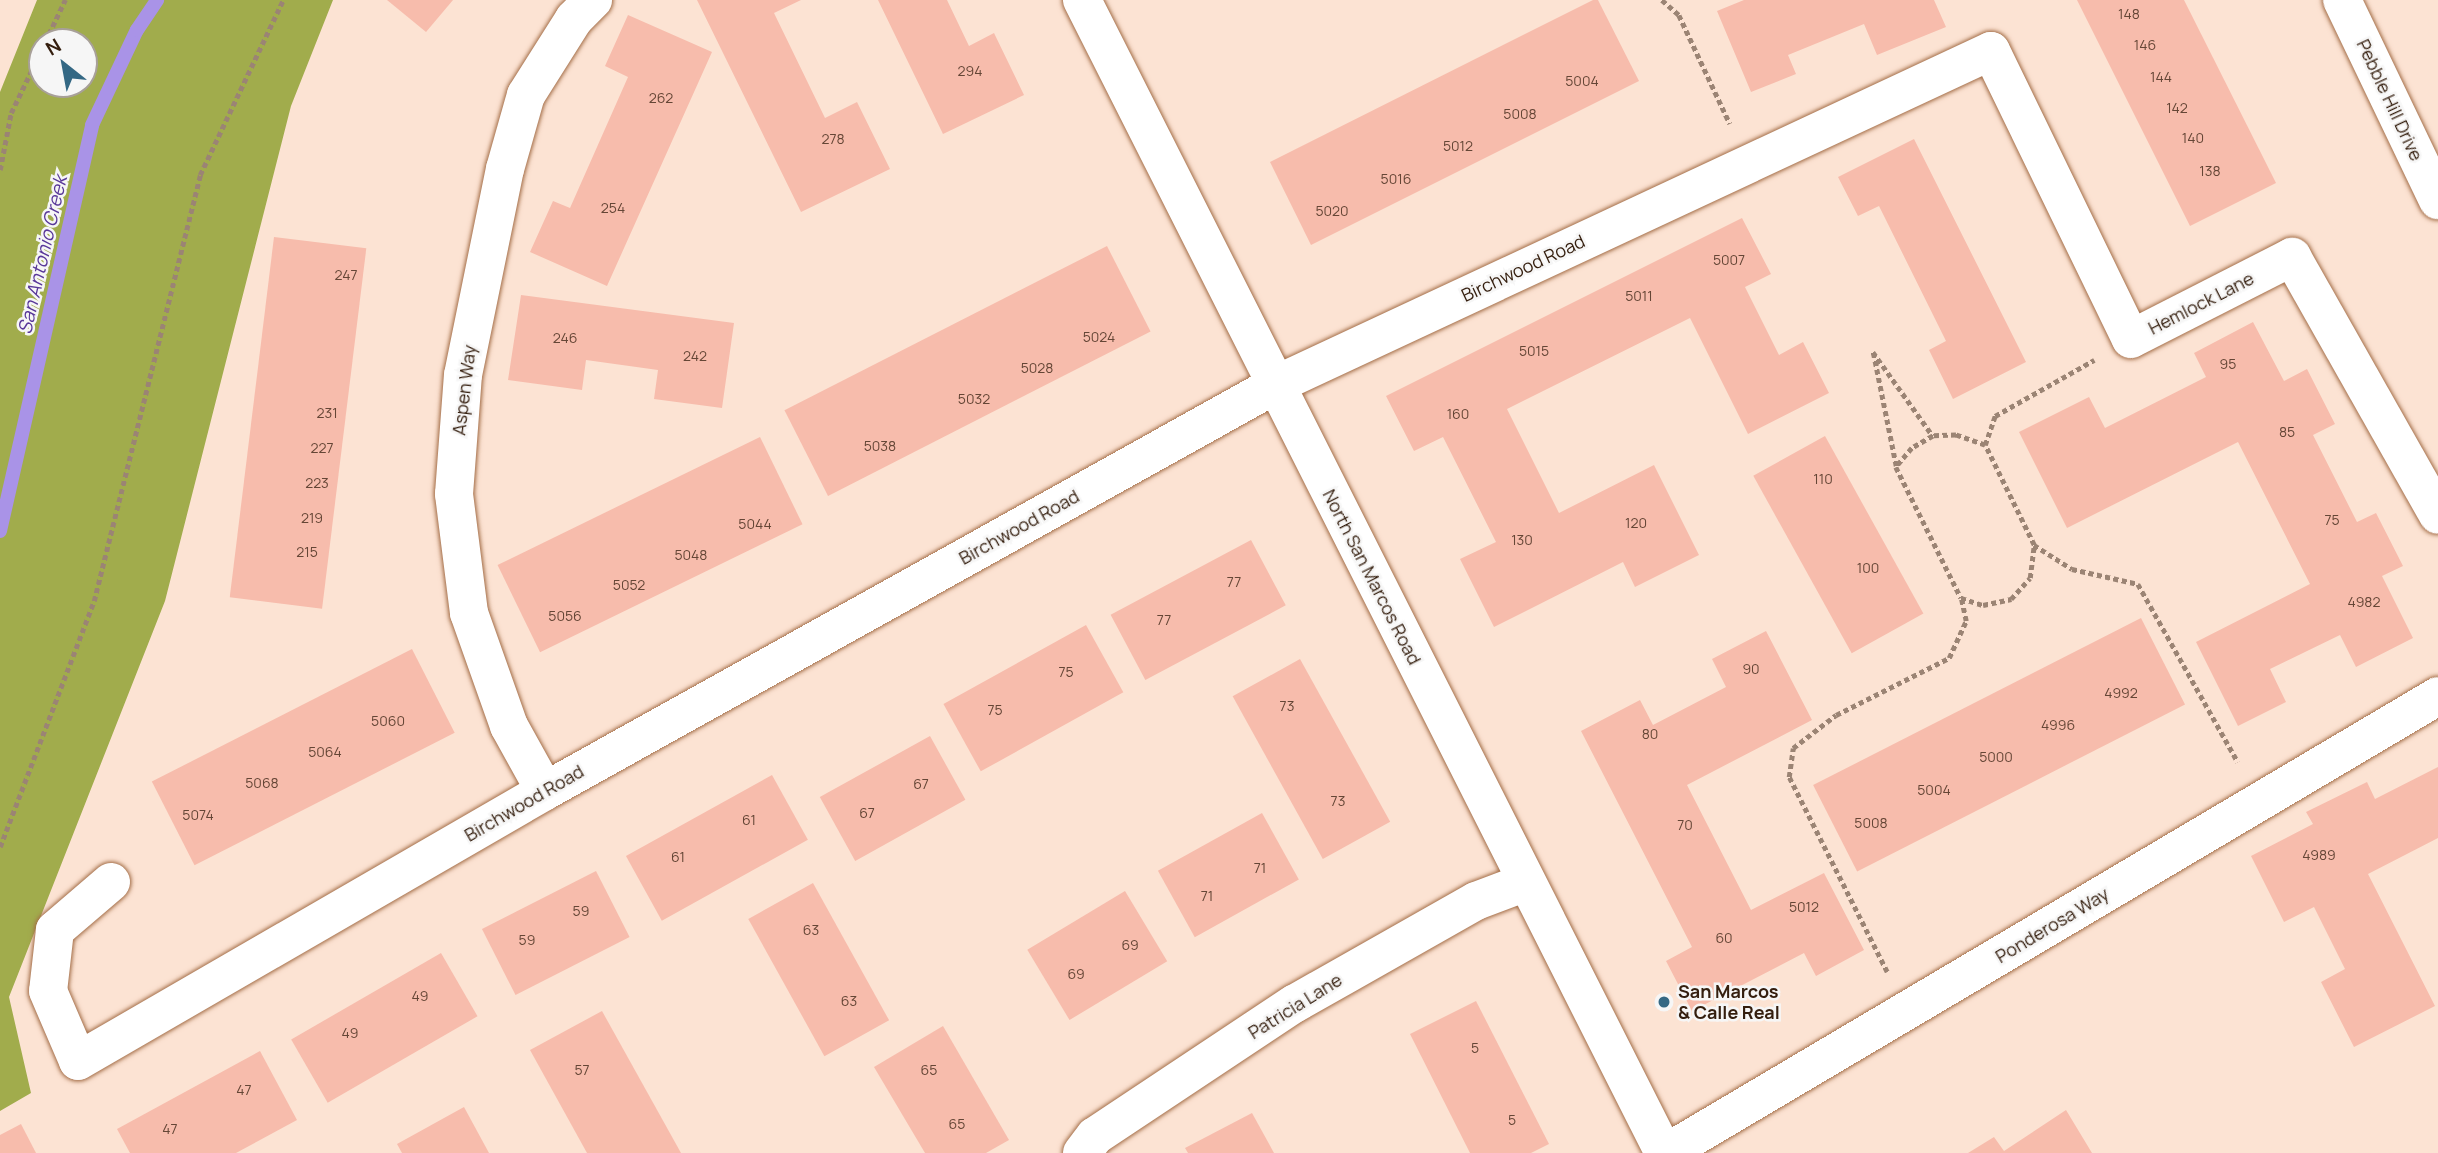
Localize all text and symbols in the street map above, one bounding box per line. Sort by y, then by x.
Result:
house number: 148 [2118,6,2140,22]
north arrow [28,28,98,98]
text: N [41,32,66,61]
street label: Pebble Hill Drive [2352,36,2428,164]
house number: 146 [2134,37,2156,53]
house number: 294 [958,63,982,79]
house number: 144 [2150,69,2172,85]
house number: 5004 [1565,73,1599,89]
house number: 262 [649,90,673,106]
house number: 142 [2166,100,2188,116]
house number: 5008 [1503,106,1537,122]
house number: 140 [2182,130,2204,146]
house number: 278 [821,131,845,147]
house number: 5012 [1443,138,1473,154]
house number: 138 [2199,163,2221,179]
house number: 5016 [1381,171,1411,187]
water label: San Antonio Creek [14,174,72,336]
house number: 254 [601,200,625,216]
house number: 5020 [1315,203,1349,219]
street label: Birchwood Road [1458,230,1588,306]
house number: 5007 [1713,252,1745,268]
house number: 247 [335,267,357,283]
street label: Hemlock Lane [2145,267,2257,339]
house number: 5011 [1625,288,1653,304]
house number: 5024 [1083,329,1115,345]
house number: 246 [553,330,577,346]
house number: 5015 [1519,343,1549,359]
street label: Aspen Way [448,344,480,436]
house number: 242 [683,348,707,364]
house number: 95 [2220,356,2236,372]
house number: 5028 [1021,360,1053,376]
house number: 5032 [958,391,990,407]
house number: 231 [316,405,338,421]
house number: 160 [1447,406,1469,422]
house number: 85 [2279,424,2295,440]
house number: 5038 [864,438,896,454]
house number: 227 [311,440,333,456]
house number: 110 [1813,471,1833,487]
house number: 223 [305,475,329,491]
street label: Birchwood Road [955,485,1083,569]
street label: North San Marcos Road [1318,486,1426,668]
house number: 219 [301,510,323,526]
house number: 75 [2324,512,2340,528]
house number: 120 [1625,515,1647,531]
house number: 5044 [738,516,772,532]
house number: 130 [1511,532,1533,548]
house number: 215 [296,544,318,560]
house number: 5048 [674,547,708,563]
house number: 100 [1857,560,1879,576]
house number: 77 [1227,574,1241,590]
house number: 5052 [613,577,645,593]
house number: 4982 [2348,594,2380,610]
house number: 5056 [548,608,582,624]
house number: 77 [1157,612,1171,628]
house number: 90 [1742,661,1760,677]
house number: 75 [1058,664,1074,680]
house number: 4992 [2104,685,2138,701]
house number: 73 [1280,698,1294,714]
house number: 75 [987,702,1003,718]
house number: 5060 [371,713,405,729]
house number: 4996 [2041,717,2075,733]
house number: 80 [1642,726,1658,742]
house number: 5064 [308,744,342,760]
house number: 5000 [1979,749,2013,765]
street label: Birchwood Road [461,760,587,846]
house number: 5068 [245,775,279,791]
house number: 67 [913,776,929,792]
house number: 5004 [1917,782,1951,798]
house number: 73 [1331,793,1345,809]
house number: 67 [859,805,875,821]
house number: 5074 [182,807,214,823]
house number: 61 [742,812,756,828]
house number: 5008 [1854,815,1888,831]
house number: 70 [1677,817,1693,833]
house number: 4989 [2302,847,2336,863]
house number: 61 [671,849,685,865]
house number: 71 [1254,860,1266,876]
street label: Ponderosa Way [1992,883,2112,967]
house number: 71 [1201,888,1213,904]
house number: 5012 [1789,899,1819,915]
house number: 59 [573,903,589,919]
house number: 63 [803,922,819,938]
house number: 60 [1715,930,1733,946]
house number: 59 [519,932,535,948]
house number: 69 [1121,937,1139,953]
house number: 69 [1067,966,1085,982]
street label: Patricia Lane [1244,969,1346,1043]
place label: San Marcos & Calle Real [1678,981,1780,1024]
house number: 49 [412,988,428,1004]
house number: 63 [841,993,857,1009]
marker: San Marcos & Calle Real [1656,994,1672,1010]
house number: 49 [342,1025,358,1041]
house number: 5 [1471,1040,1479,1056]
house number: 57 [574,1062,590,1078]
house number: 65 [921,1062,937,1078]
house number: 47 [236,1082,252,1098]
house number: 5 [1508,1112,1516,1128]
house number: 65 [949,1116,965,1132]
house number: 47 [162,1121,178,1137]

